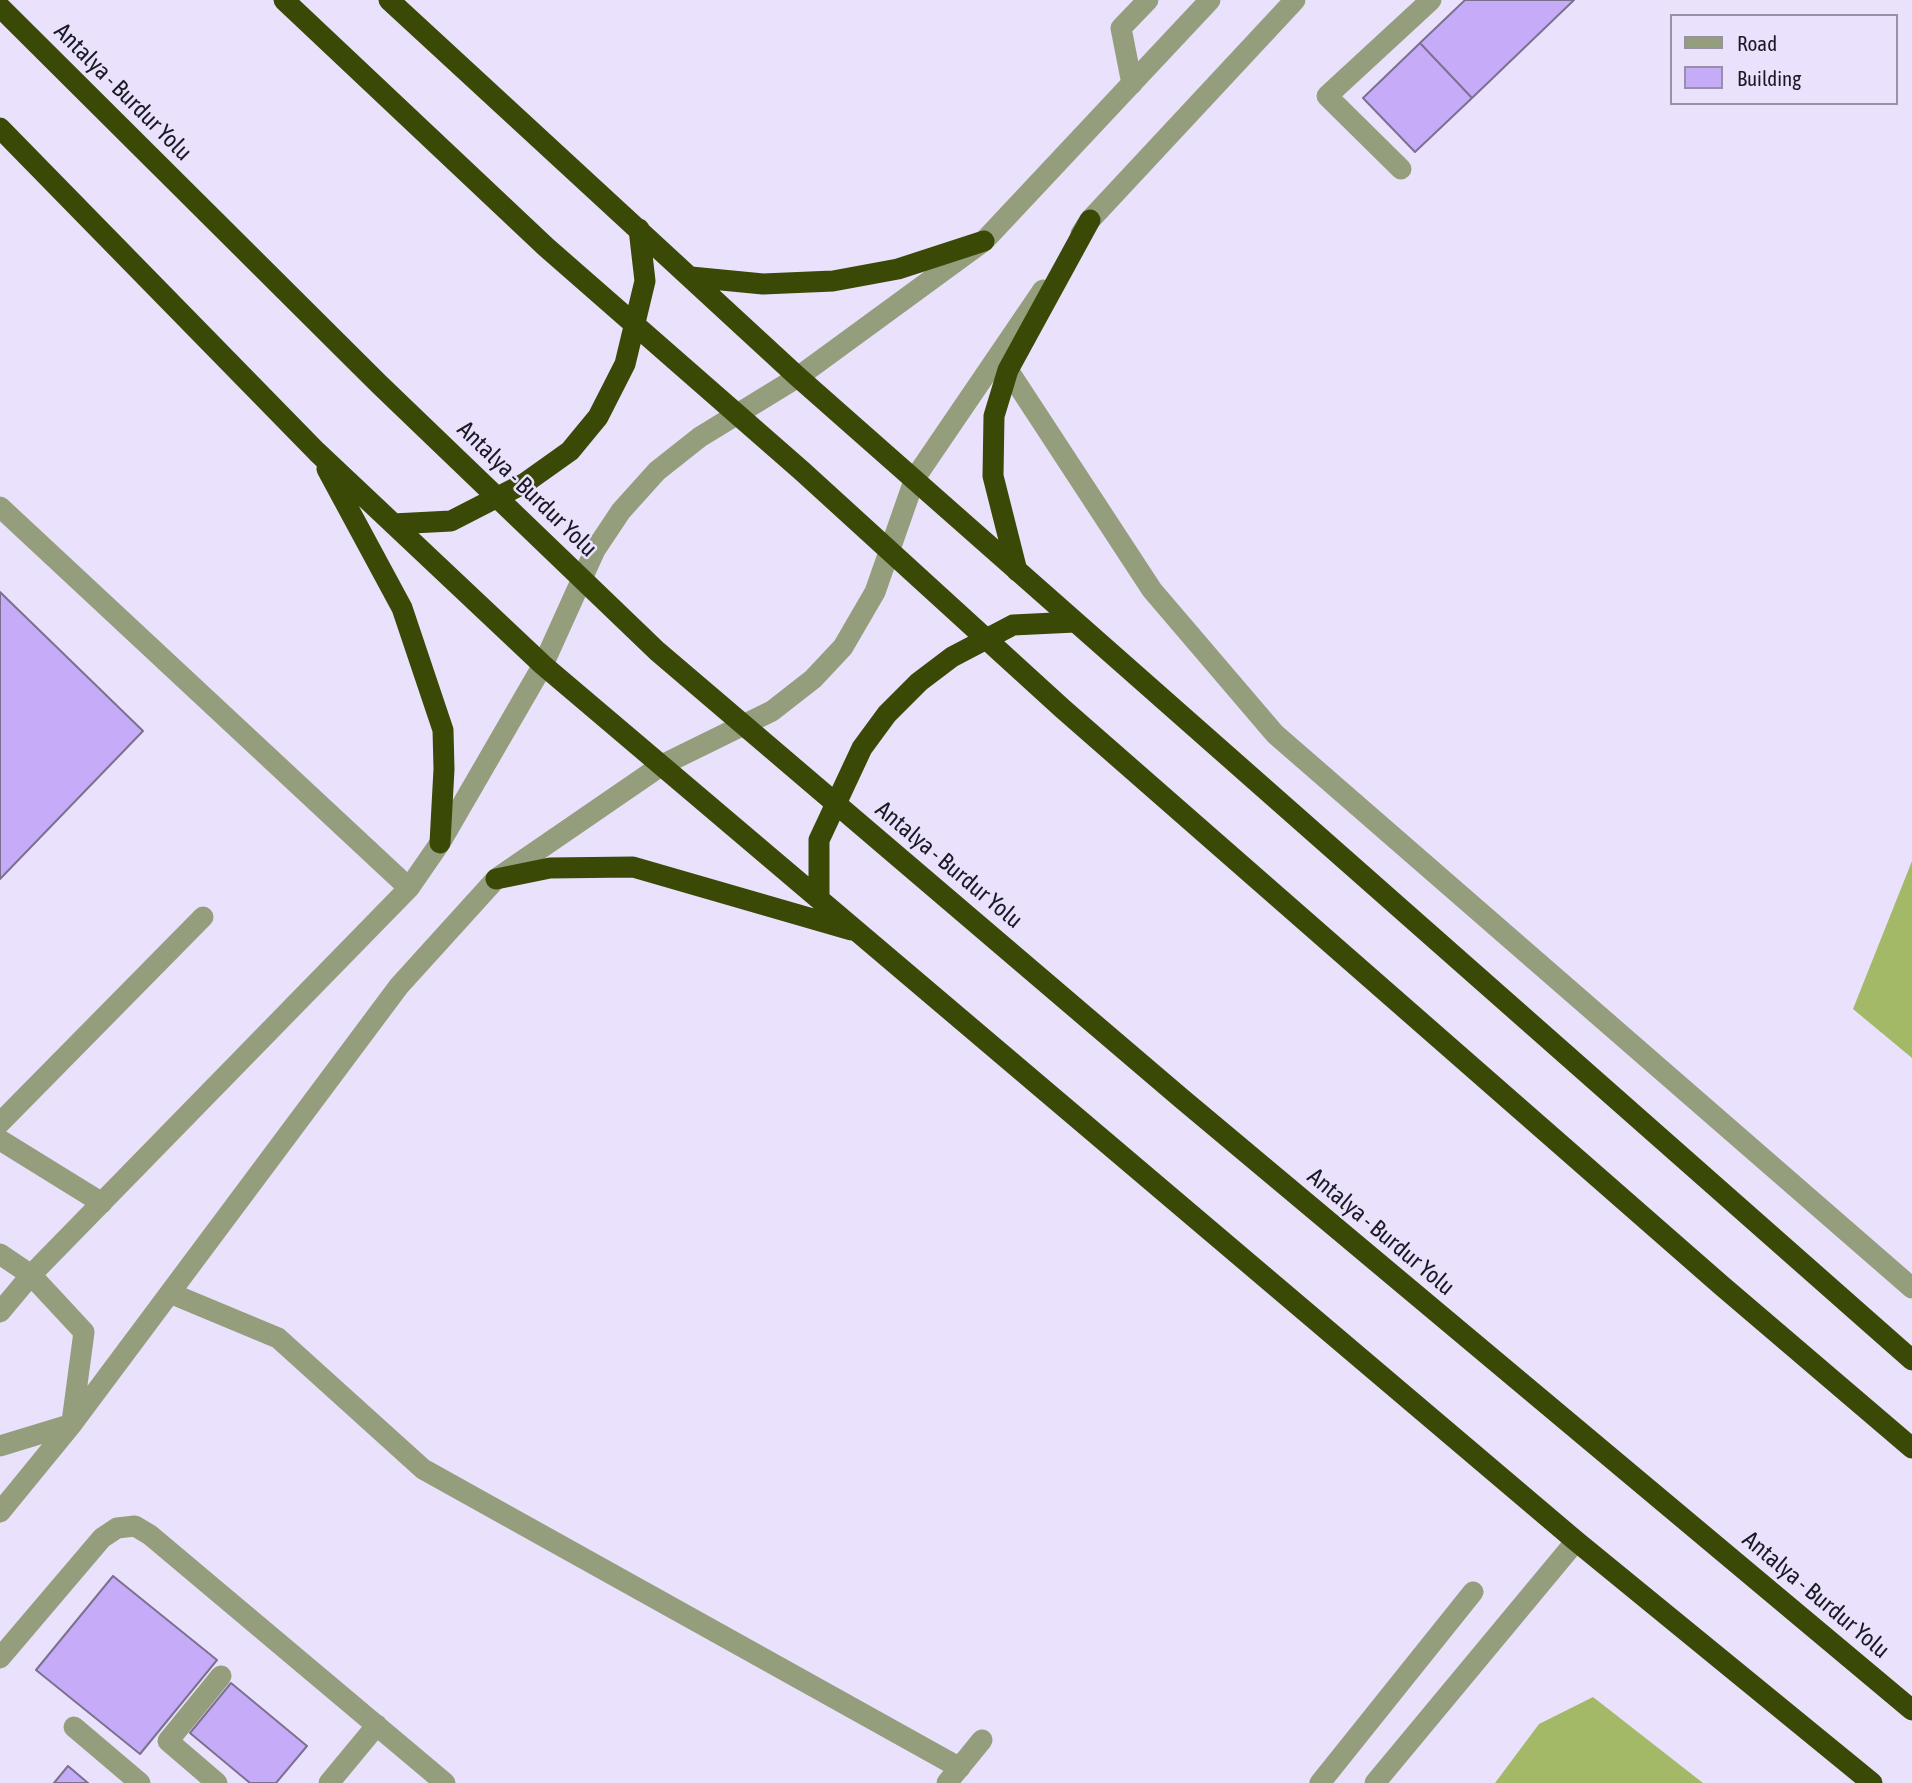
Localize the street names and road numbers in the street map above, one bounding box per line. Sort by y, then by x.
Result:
street label: Antalya - Burdur Yolu [48,17,198,167]
street label: Antalya - Burdur Yolu [451,415,603,563]
street label: Antalya - Burdur Yolu [870,795,1028,935]
street label: Antalya - Burdur Yolu [1302,1162,1460,1302]
street label: Antalya - Burdur Yolu [1737,1525,1895,1665]

